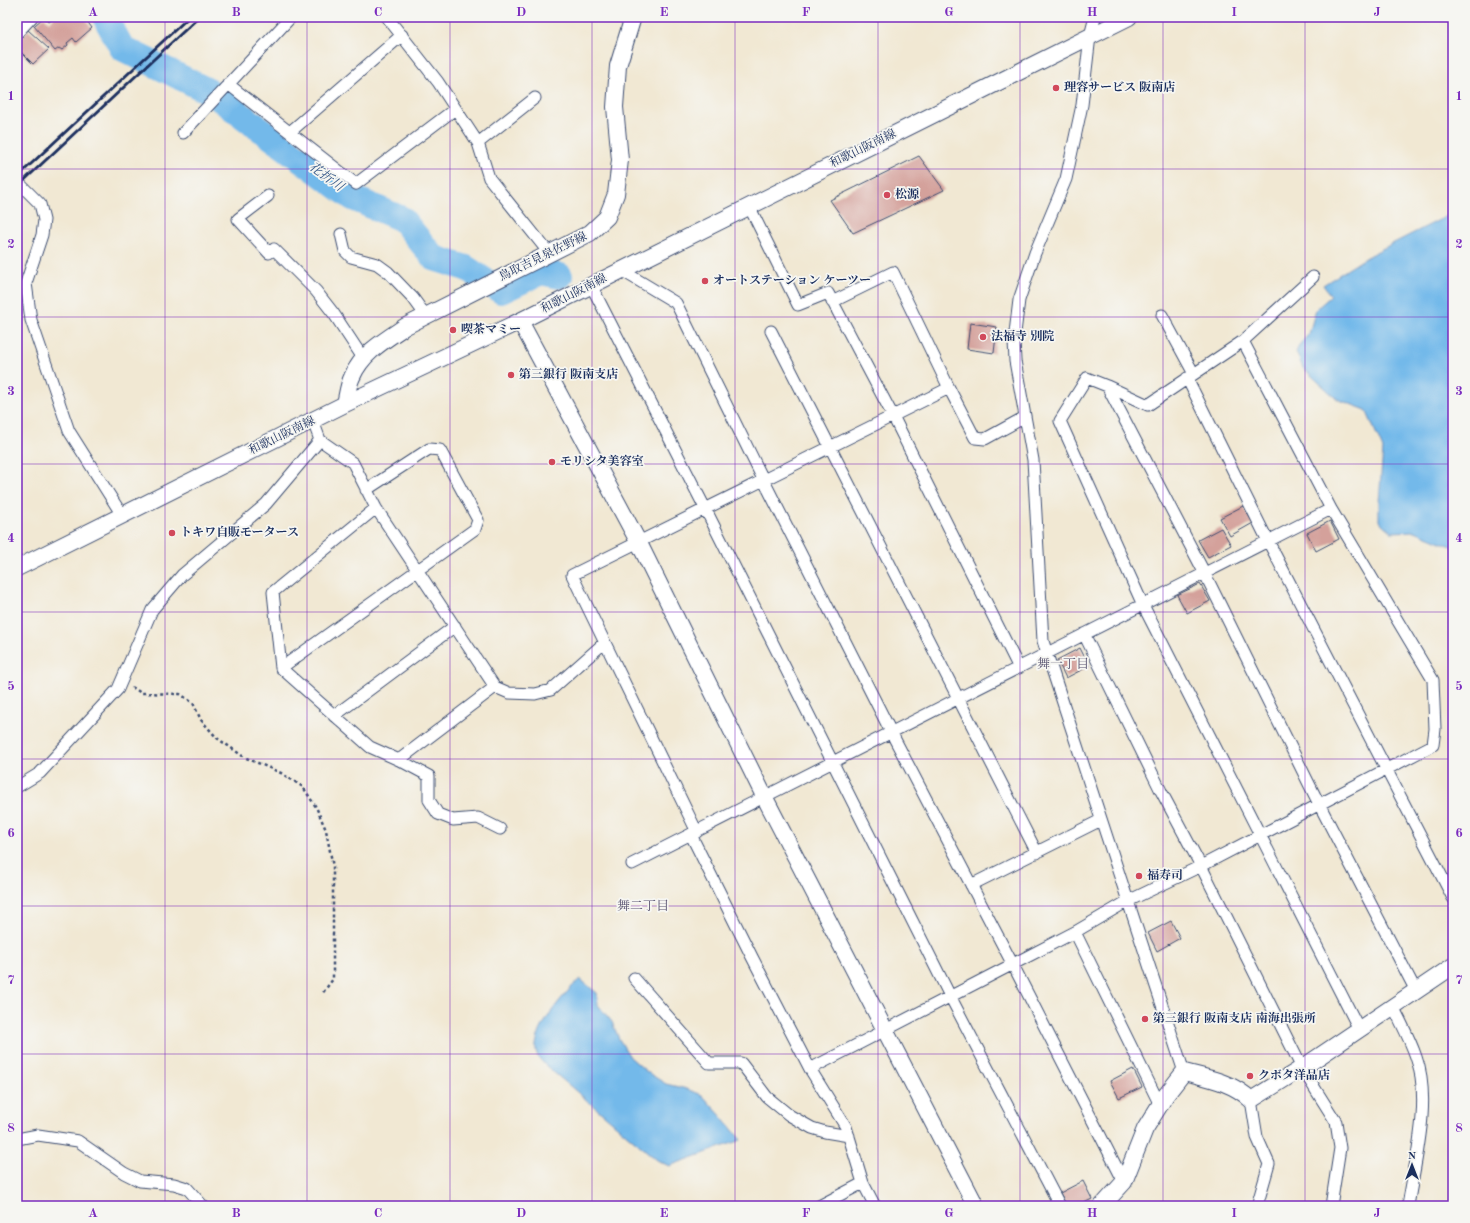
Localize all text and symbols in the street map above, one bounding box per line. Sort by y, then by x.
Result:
text: A [88,6,98,19]
text: B [231,6,241,19]
text: C [374,6,382,19]
text: D [516,6,526,19]
text: E [660,6,669,19]
text: F [802,6,811,19]
text: G [944,6,954,19]
text: H [1087,6,1098,19]
text: I [1231,6,1237,19]
text: J [1373,6,1381,19]
place label: 理容サービス 阪南店 [1064,80,1175,94]
marker: 理容サービス 阪南店 [1051,83,1061,93]
text: 1 [7,90,15,103]
text: 1 [1455,90,1463,103]
street label: 和歌山阪南線 [827,126,898,170]
water label: 花折川 [306,159,348,195]
place label: 松源 [895,187,919,201]
marker: 松源 [882,190,892,200]
street label: 鳥取吉見泉佐野線 [496,229,589,283]
text: 2 [7,238,15,251]
text: 2 [1455,238,1463,251]
street label: 和歌山阪南線 [538,271,609,316]
place label: オートステーション ケーツー [713,274,871,287]
marker: オートステーション ケーツー [700,276,710,286]
place label: 喫茶マミー [461,322,521,336]
marker: 喫茶マミー [448,325,458,335]
place label: 法福寺 別院 [991,329,1054,343]
marker: 法福寺 別院 [978,332,988,342]
place label: 第三銀行 阪南支店 [519,367,618,381]
marker: 第三銀行 阪南支店 [506,370,516,380]
text: 3 [7,385,15,398]
text: 3 [1455,385,1463,398]
street label: 和歌山阪南線 [246,413,317,457]
place label: モリシタ美容室 [560,454,644,468]
marker: モリシタ美容室 [547,457,557,467]
place label: トキワ自販モータース [180,525,299,539]
marker: トキワ自販モータース [167,528,177,538]
text: 4 [7,532,15,545]
text: 4 [1455,532,1463,545]
district label: 舞一丁目 [1037,657,1089,671]
text: 5 [7,680,15,693]
text: 5 [1455,680,1463,693]
text: 6 [7,827,15,840]
text: 6 [1455,827,1463,840]
place label: 福寿司 [1147,868,1183,882]
marker: 福寿司 [1134,871,1144,881]
district label: 舞二丁目 [617,899,669,913]
text: 7 [7,974,15,987]
text: 7 [1455,974,1463,987]
place label: 第三銀行 阪南支店 南海出張所 [1153,1011,1316,1025]
marker: 第三銀行 阪南支店 南海出張所 [1140,1014,1150,1024]
place label: クボタ洋品店 [1258,1068,1330,1082]
marker: クボタ洋品店 [1245,1071,1255,1081]
text: 8 [7,1122,15,1135]
text: 8 [1455,1122,1463,1135]
north arrow [1392,1145,1432,1185]
text: N [1408,1151,1417,1162]
text: A [88,1207,98,1220]
text: B [231,1207,241,1220]
text: C [374,1207,382,1220]
text: D [516,1207,526,1220]
text: E [660,1207,669,1220]
text: F [802,1207,811,1220]
text: G [944,1207,954,1220]
text: H [1087,1207,1098,1220]
text: I [1231,1207,1237,1220]
text: J [1373,1207,1381,1220]

